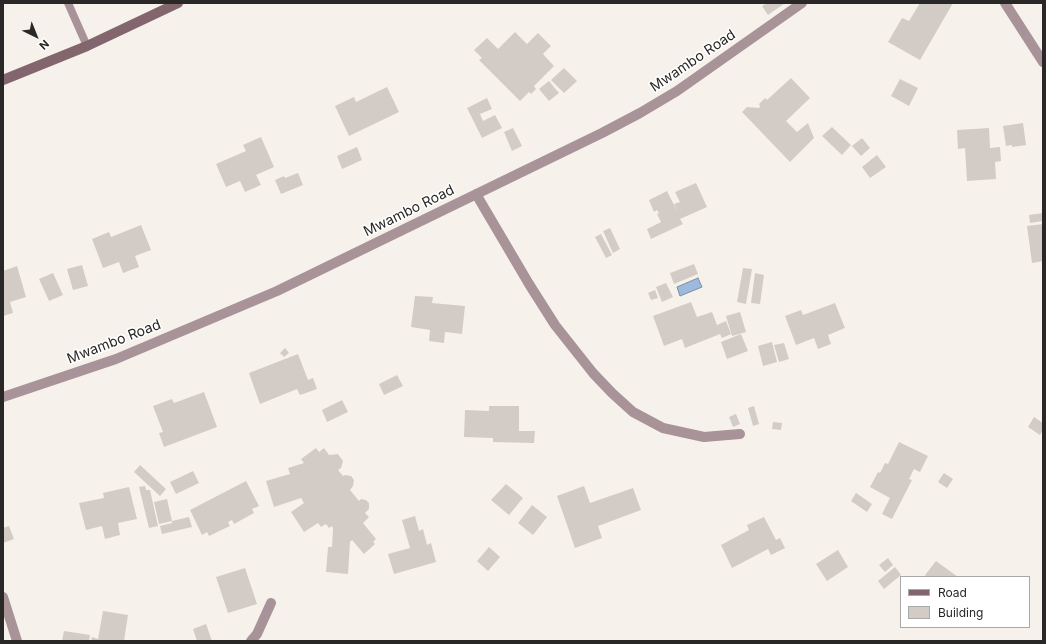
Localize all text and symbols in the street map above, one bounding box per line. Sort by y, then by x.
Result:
north arrow [16,16,56,56]
street label: Mwambo Road [647,26,739,96]
text: N [36,37,52,53]
street label: Mwambo Road [361,182,457,240]
street label: Mwambo Road [65,316,163,368]
legend [900,576,1030,628]
text: Road [938,585,967,600]
text: Building [938,605,983,620]

